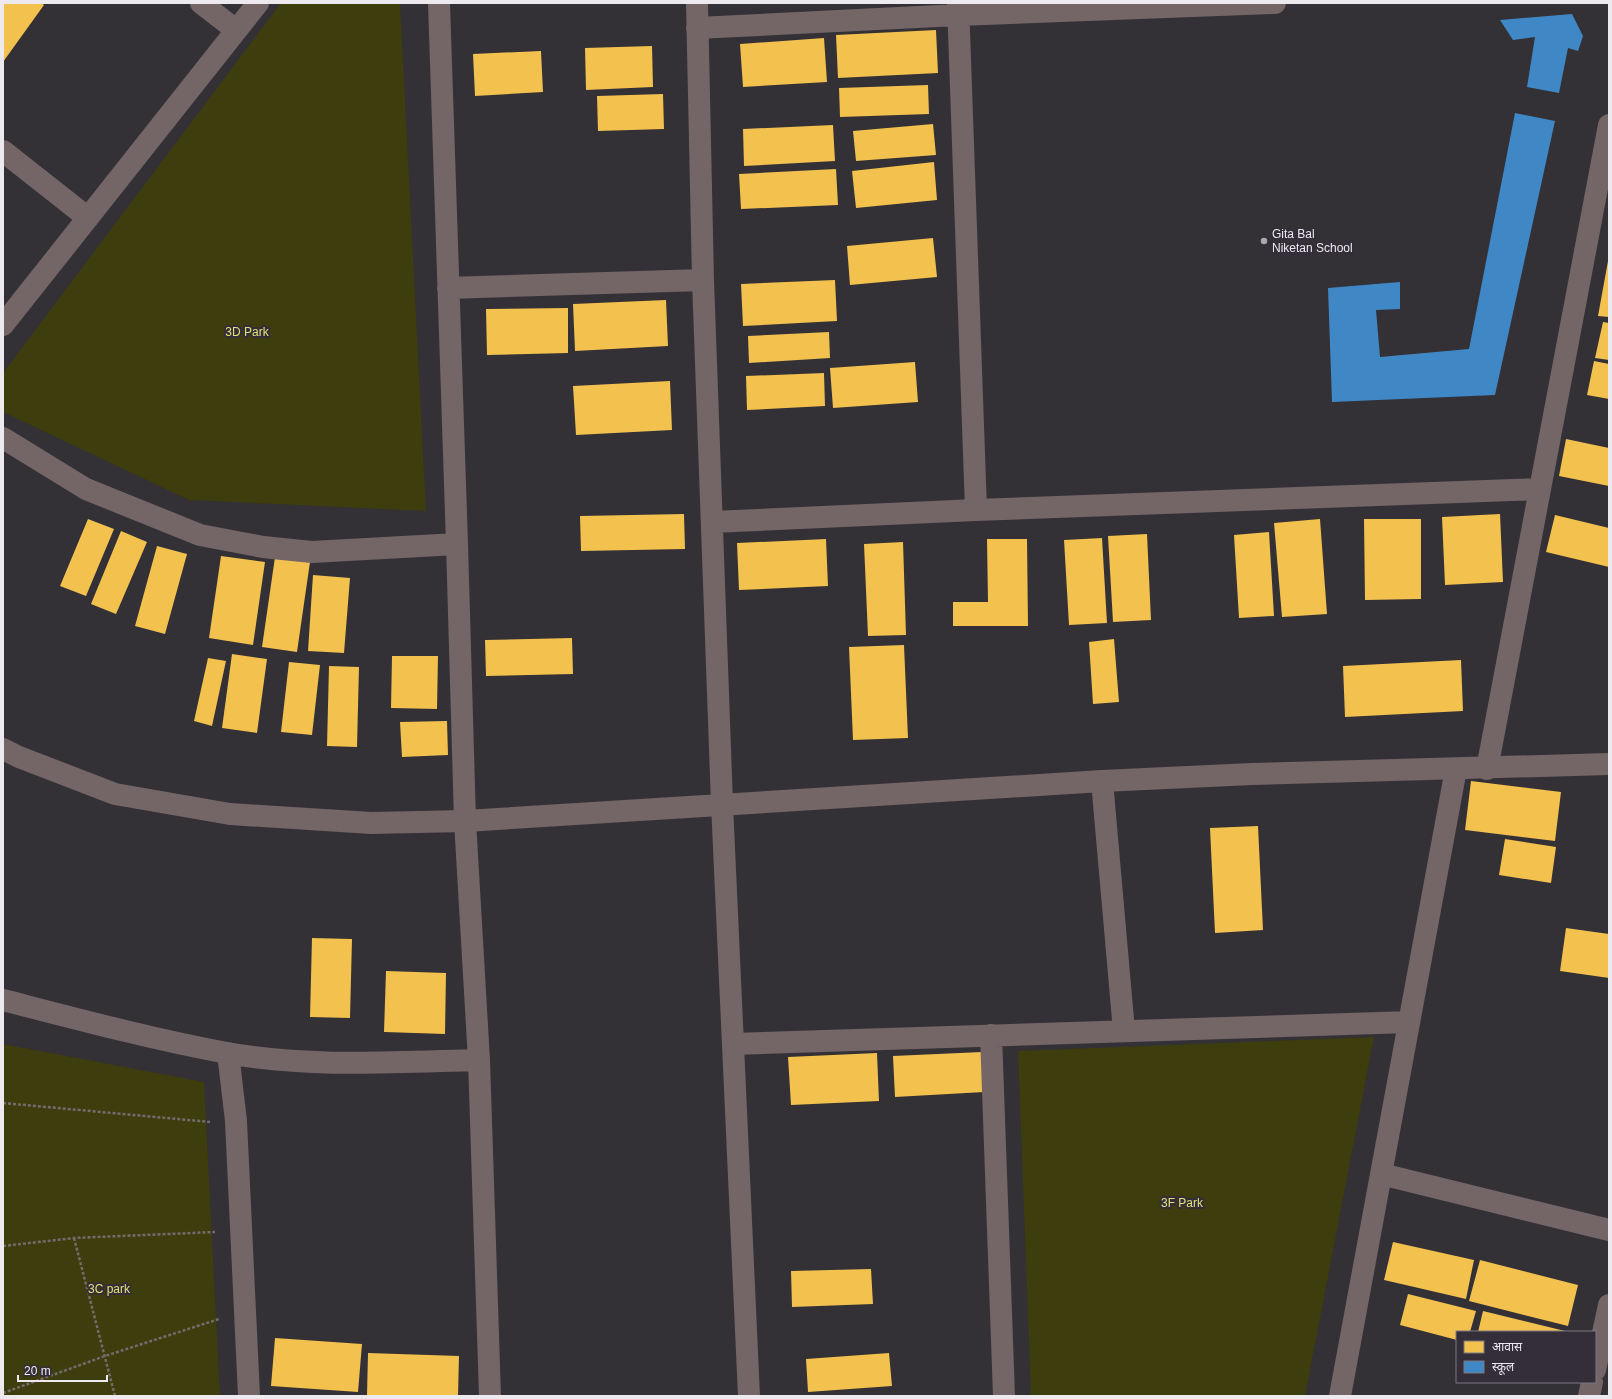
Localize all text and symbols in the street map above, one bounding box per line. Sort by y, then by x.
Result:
place label: Gita Bal Niketan School [1272,227,1353,255]
marker: Gita Bal Niketan School [1259,236,1269,246]
park label: 3D Park [225,325,270,339]
park label: 3F Park [1161,1196,1204,1210]
park label: 3C park [88,1282,131,1296]
legend [1456,1331,1596,1383]
text: आवास [1492,1340,1523,1354]
scale bar [18,1357,107,1383]
text: स्कूल [1492,1360,1515,1375]
text: 20 m [24,1364,51,1378]

